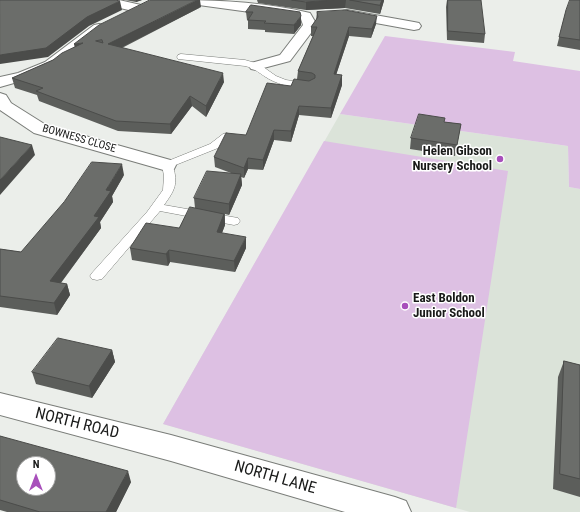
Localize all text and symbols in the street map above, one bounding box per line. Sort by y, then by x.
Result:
street label: BOWNESS CLOSE [41,122,117,156]
place label: Helen Gibson Nursery School [412,144,492,175]
marker: Helen Gibson Nursery School [495,154,505,164]
place label: East Boldon Junior School [413,291,485,322]
marker: East Boldon Junior School [400,301,410,311]
street label: NORTH ROAD [33,404,121,444]
north arrow [16,456,56,496]
street label: NORTH LANE [232,457,318,499]
text: N [33,458,39,471]

